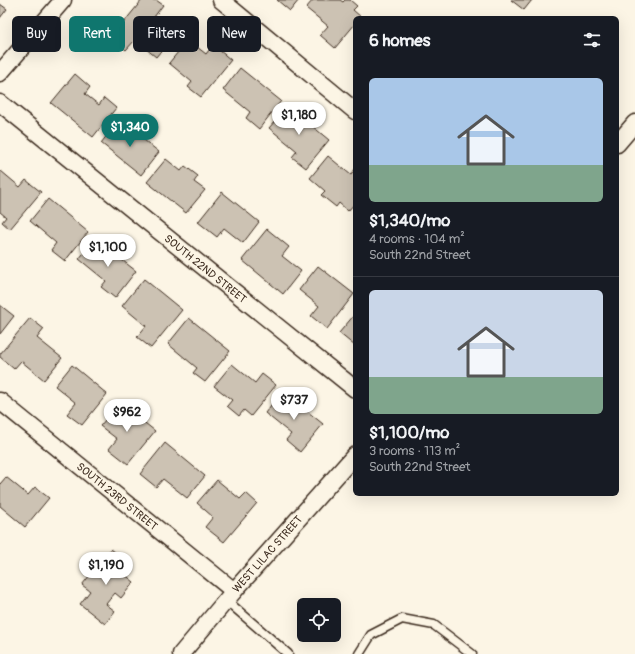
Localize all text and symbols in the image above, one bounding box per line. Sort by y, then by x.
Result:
chip: Buy [12,16,61,52]
chip: Rent [69,16,125,52]
chip: Filters [133,16,199,52]
chip: New [207,16,261,52]
icon: filters [581,29,603,51]
text: 6 homes [369,30,430,51]
pin: $1,180 [266,102,332,136]
icon: home [450,104,522,176]
text: $1,180 [281,107,317,123]
pin: $1,340 [97,114,163,148]
text: $1,340 [110,119,150,135]
text: $1,340/mo [369,210,450,231]
text: 4 rooms · 104 m² [369,231,465,247]
street label: SOUTH 22ND STREET [162,232,249,306]
pin: $1,100 [75,234,141,268]
text: $1,100 [89,239,127,255]
text: South 22nd Street [369,247,471,263]
icon: home [450,316,522,388]
pin: $737 [270,387,318,421]
text: $737 [280,392,308,408]
pin: $962 [103,399,151,433]
text: $962 [113,404,141,420]
text: $1,100/mo [369,422,449,443]
text: 3 rooms · 113 m² [369,443,460,459]
text: South 22nd Street [369,459,471,475]
street label: SOUTH 23RD STREET [74,460,160,533]
street label: WEST LILAC STREET [230,513,305,595]
pin: $1,190 [73,552,139,586]
text: $1,190 [88,557,124,573]
map controls [297,598,341,642]
button: locate [297,598,341,642]

